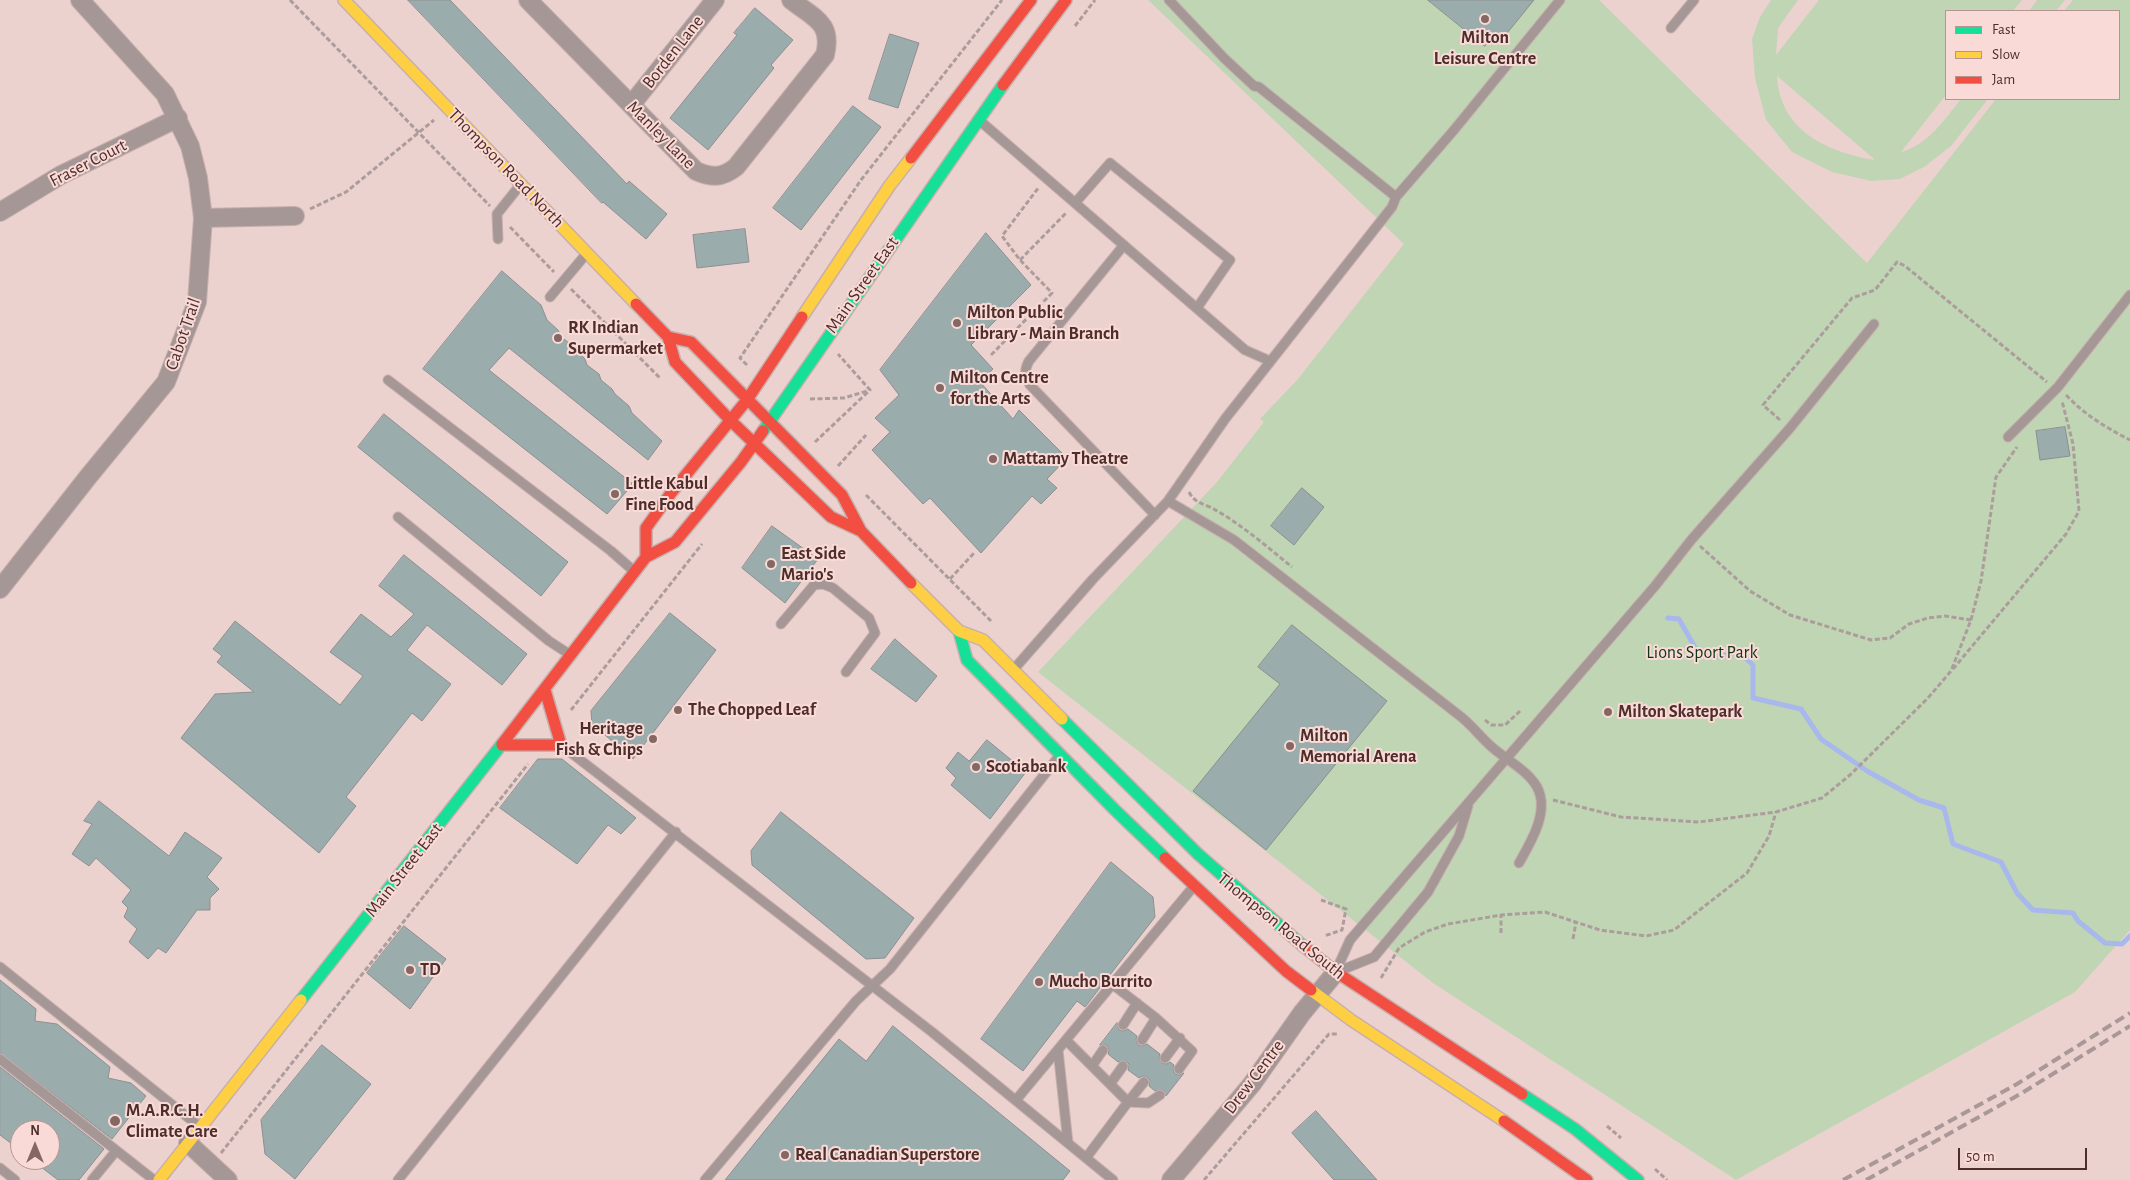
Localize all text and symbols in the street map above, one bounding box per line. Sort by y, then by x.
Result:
legend [1945,10,2120,100]
street label: Borden Lane [638,11,708,93]
marker: Milton Leisure Centre [1479,13,1491,25]
text: Fast [1992,22,2015,37]
place label: Milton Leisure Centre [1434,27,1536,70]
text: Slow [1992,47,2020,62]
text: Jam [1992,72,2015,87]
street label: Manley Lane [622,96,700,174]
street label: Thompson Road North [443,104,569,232]
street label: Fraser Court [46,134,130,192]
street label: Main Street East [821,232,903,338]
street label: Cabot Trail [161,295,205,373]
place label: Milton Public Library - Main Branch [967,302,1119,344]
place label: RK Indian Supermarket [568,317,663,359]
marker: Milton Public Library - Main Branch [951,317,963,329]
marker: RK Indian Supermarket [552,332,564,344]
place label: Milton Centre for the Arts [950,367,1049,409]
marker: Milton Centre for the Arts [934,382,946,394]
place label: Mattamy Theatre [1003,448,1128,470]
marker: Mattamy Theatre [987,453,999,465]
place label: Little Kabul Fine Food [625,473,708,516]
marker: Little Kabul Fine Food [609,488,621,500]
place label: East Side Mario's [781,543,846,586]
marker: East Side Mario's [765,558,777,570]
park label: Lions Sport Park [1646,642,1758,664]
place label: The Chopped Leaf [688,699,816,721]
place label: Milton Skatepark [1618,701,1742,723]
marker: The Chopped Leaf [672,704,684,716]
marker: Milton Skatepark [1602,706,1614,718]
place label: Heritage Fish & Chips [556,718,643,761]
place label: Milton Memorial Arena [1300,725,1417,768]
marker: Heritage Fish & Chips [647,733,659,745]
marker: Milton Memorial Arena [1284,740,1296,752]
place label: Scotiabank [986,756,1066,778]
marker: Scotiabank [970,761,982,773]
street label: Main Street East [361,819,447,921]
street label: Thompson Road South [1213,868,1349,984]
place label: TD [420,959,441,981]
marker: TD [404,964,416,976]
place label: Mucho Burrito [1049,971,1152,993]
marker: Mucho Burrito [1033,976,1045,988]
street label: Drew Centre [1219,1036,1289,1118]
place label: M.A.R.C.H. Climate Care [126,1100,218,1142]
marker: M.A.R.C.H. Climate Care [108,1114,122,1128]
north arrow [10,1120,60,1170]
text: N [30,1124,40,1138]
scale bar [1960,1138,2089,1170]
place label: Real Canadian Superstore [795,1144,979,1166]
marker: Real Canadian Superstore [779,1149,791,1161]
text: 50 m [1966,1149,1995,1164]

